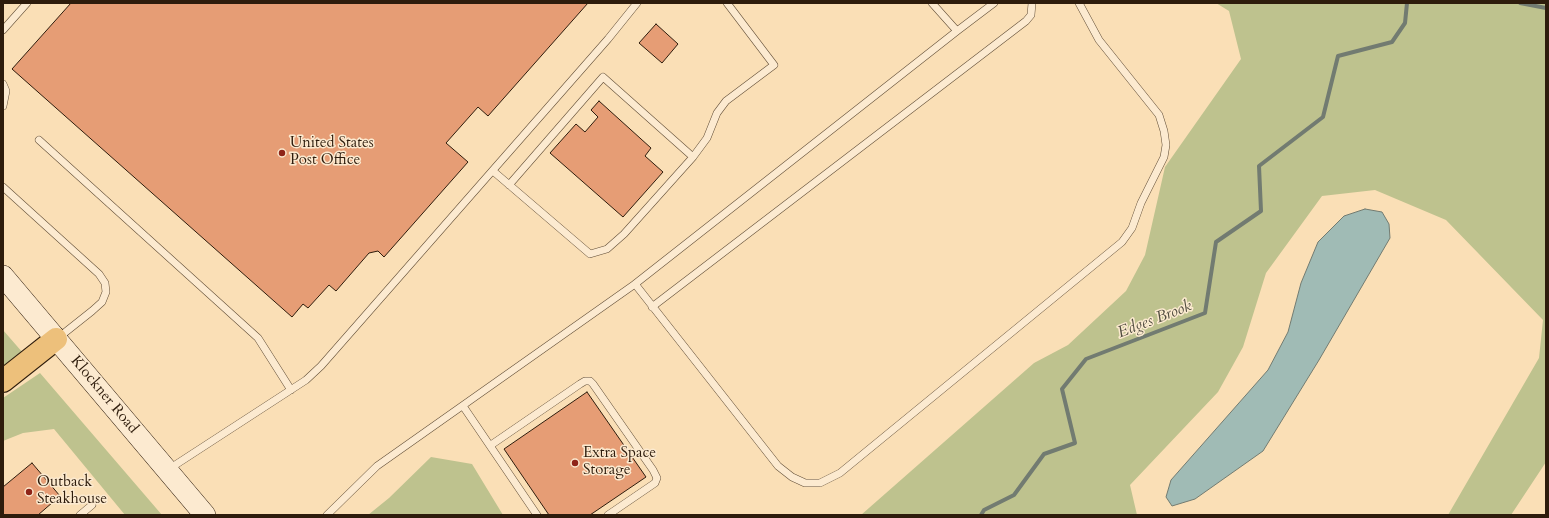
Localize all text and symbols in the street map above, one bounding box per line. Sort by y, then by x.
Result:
place label: United States Post Office [290,135,374,170]
marker: United States Post Office [277,148,287,158]
water label: Edges Brook [1115,297,1195,343]
street label: Klockner Road [66,353,142,437]
place label: Extra Space Storage [583,445,656,480]
marker: Extra Space Storage [570,458,580,468]
place label: Outback Steakhouse [37,474,107,509]
marker: Outback Steakhouse [24,487,34,497]

